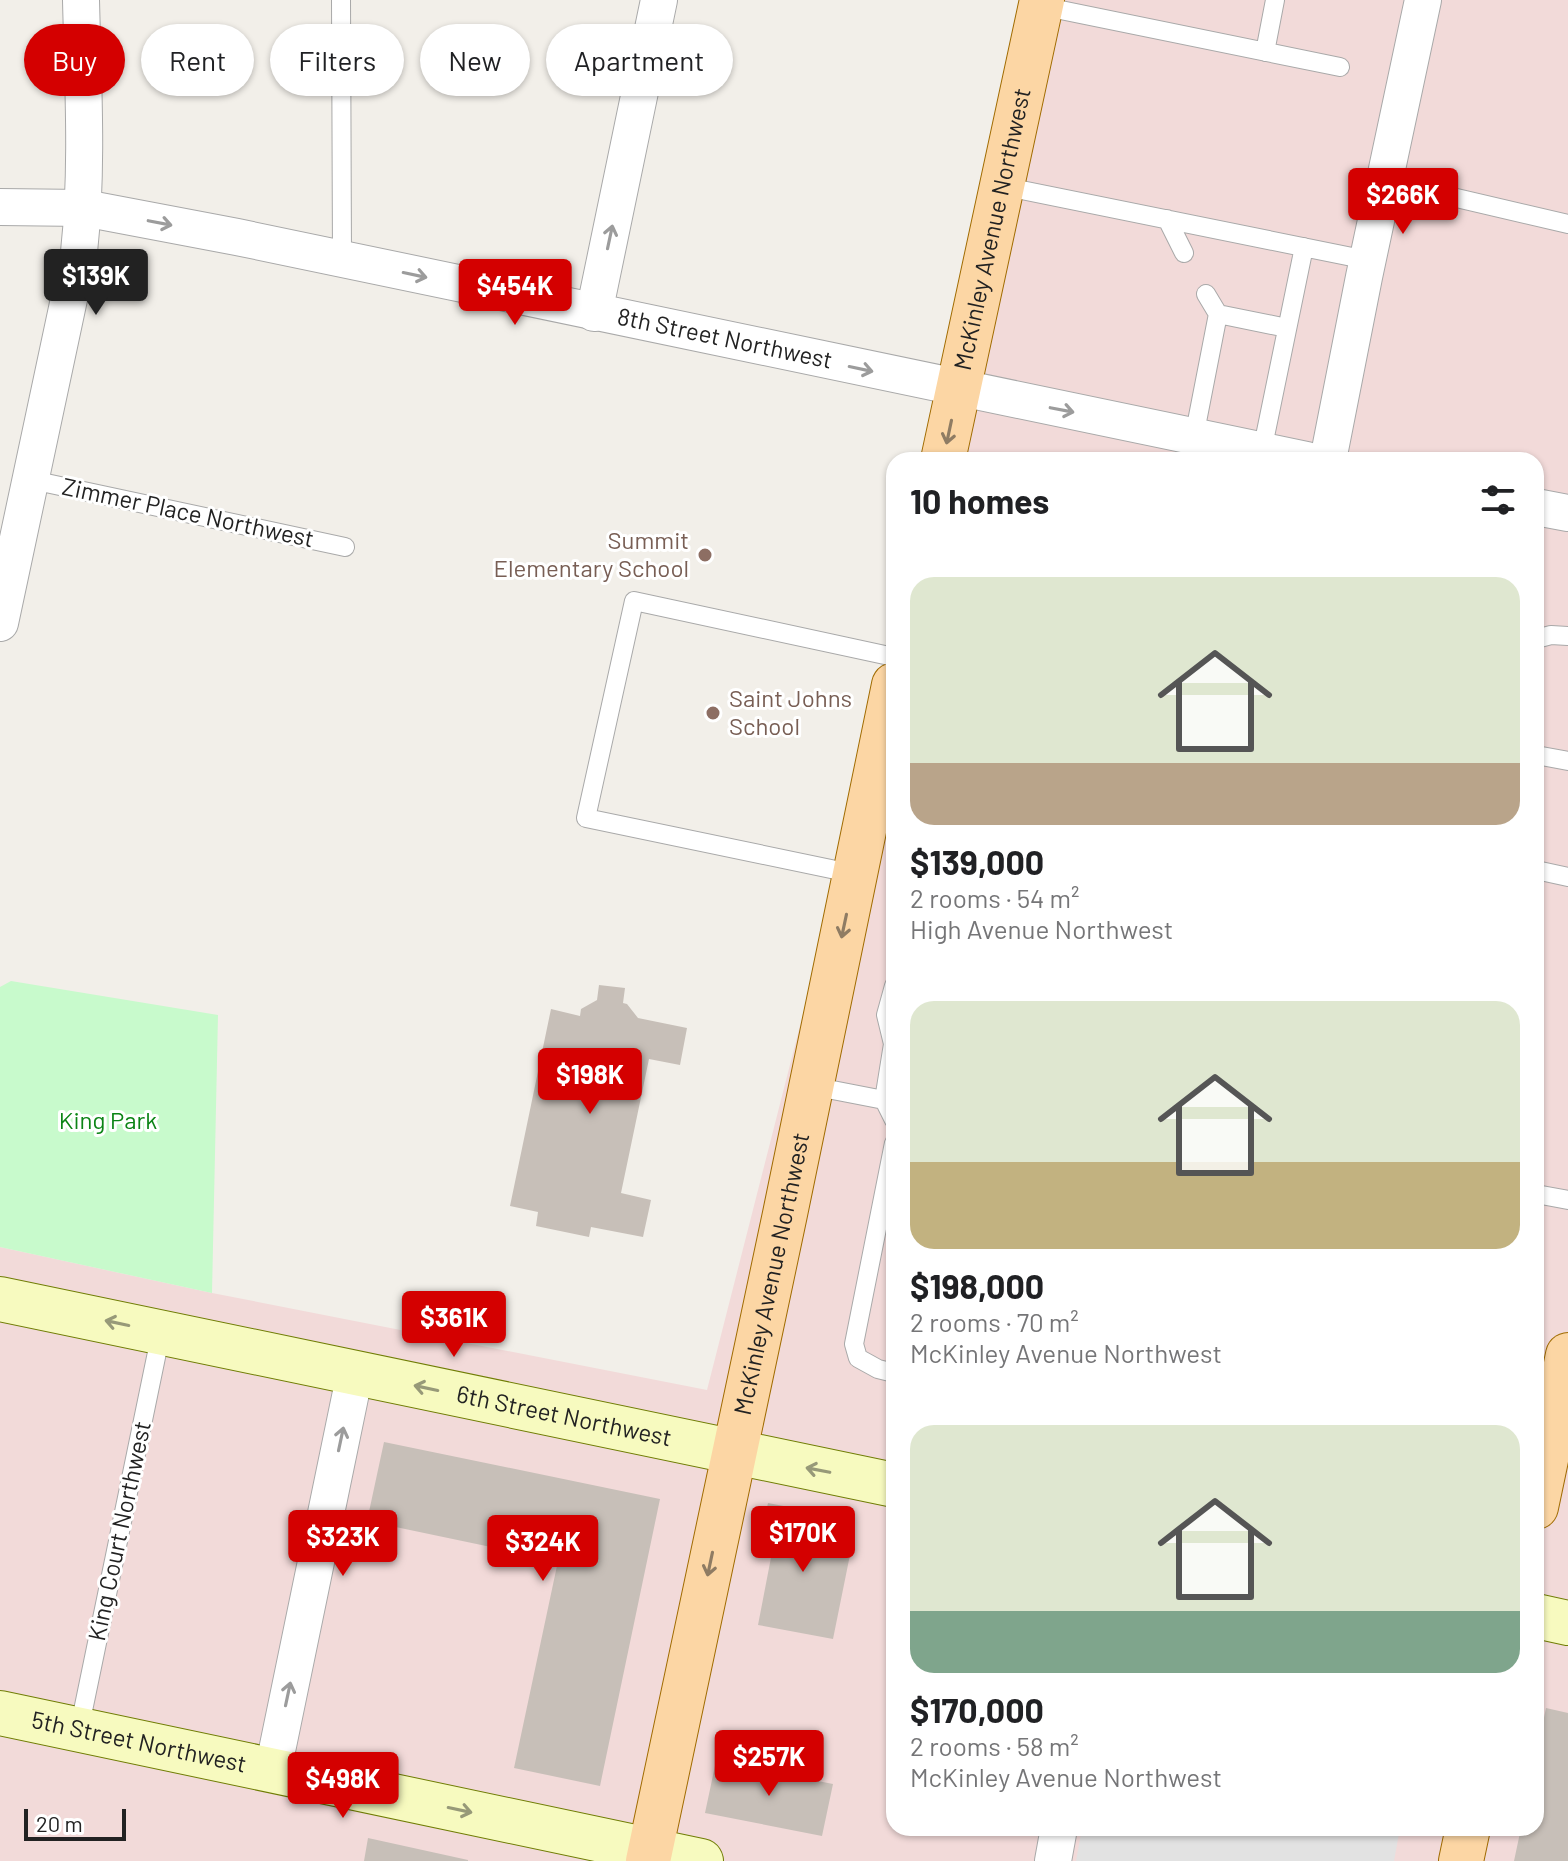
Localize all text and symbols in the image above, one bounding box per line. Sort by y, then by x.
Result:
chip: Buy [24,24,125,96]
chip: Rent [141,24,254,96]
chip: Filters [270,24,404,96]
chip: New [420,24,530,96]
chip: Apartment [546,24,733,96]
street label: McKinley Avenue Northwest [947,85,1036,373]
pin: $266K [1347,168,1459,236]
text: $266K [1366,178,1440,209]
one-way arrow [147,216,173,231]
one-way arrow [603,225,618,250]
pin: $139K [40,249,152,317]
text: $139K [62,259,130,290]
pin: $454K [459,259,571,327]
one-way arrow [402,269,427,284]
text: $454K [477,269,553,300]
street label: 8th Street Northwest [615,301,835,374]
one-way arrow [848,362,874,377]
one-way arrow [1049,403,1074,418]
one-way arrow [941,419,956,444]
street label: Zimmer Place Northwest [60,471,317,552]
icon: filters [1476,478,1520,522]
text: 10 homes [910,480,1049,521]
place label: Summit Elementary School [494,525,689,582]
marker: Summit Elementary School [696,546,714,564]
icon: home [1143,629,1287,773]
place label: Saint Johns School [729,683,852,740]
marker: Saint Johns School [704,704,722,722]
text: $139,000 [910,841,1044,882]
text: 2 rooms · 54 m² [910,882,1080,913]
one-way arrow [836,913,851,938]
text: High Avenue Northwest [910,913,1173,944]
pin: $198K [534,1048,646,1116]
icon: home [1143,1053,1287,1197]
text: $198K [556,1058,624,1089]
park label: King Park [59,1105,157,1134]
street label: McKinley Avenue Northwest [727,1130,814,1418]
text: $198,000 [910,1265,1044,1306]
pin: $361K [398,1291,510,1359]
text: $361K [420,1301,488,1332]
text: 2 rooms · 70 m² [910,1306,1079,1337]
one-way arrow [104,1315,130,1330]
text: McKinley Avenue Northwest [910,1337,1222,1368]
street label: 6th Street Northwest [454,1378,674,1451]
one-way arrow [414,1380,439,1395]
street label: King Court Northwest [81,1418,156,1643]
one-way arrow [335,1427,350,1453]
one-way arrow [805,1461,831,1476]
icon: home [1143,1477,1287,1621]
pin: $170K [747,1506,859,1574]
pin: $323K [287,1510,399,1578]
pin: $324K [487,1515,599,1583]
text: $170K [769,1516,837,1547]
text: $323K [306,1520,380,1551]
text: $324K [505,1525,581,1556]
one-way arrow [702,1551,717,1576]
one-way arrow [282,1682,297,1707]
text: $170,000 [910,1689,1044,1730]
street label: 5th Street Northwest [29,1704,249,1778]
pin: $257K [713,1730,825,1798]
text: 2 rooms · 58 m² [910,1730,1079,1761]
text: $257K [733,1740,805,1771]
pin: $498K [287,1752,399,1820]
text: McKinley Avenue Northwest [910,1761,1222,1792]
text: $498K [306,1762,380,1793]
one-way arrow [447,1803,472,1818]
scale bar [24,1805,126,1841]
text: 20 m [36,1810,83,1836]

